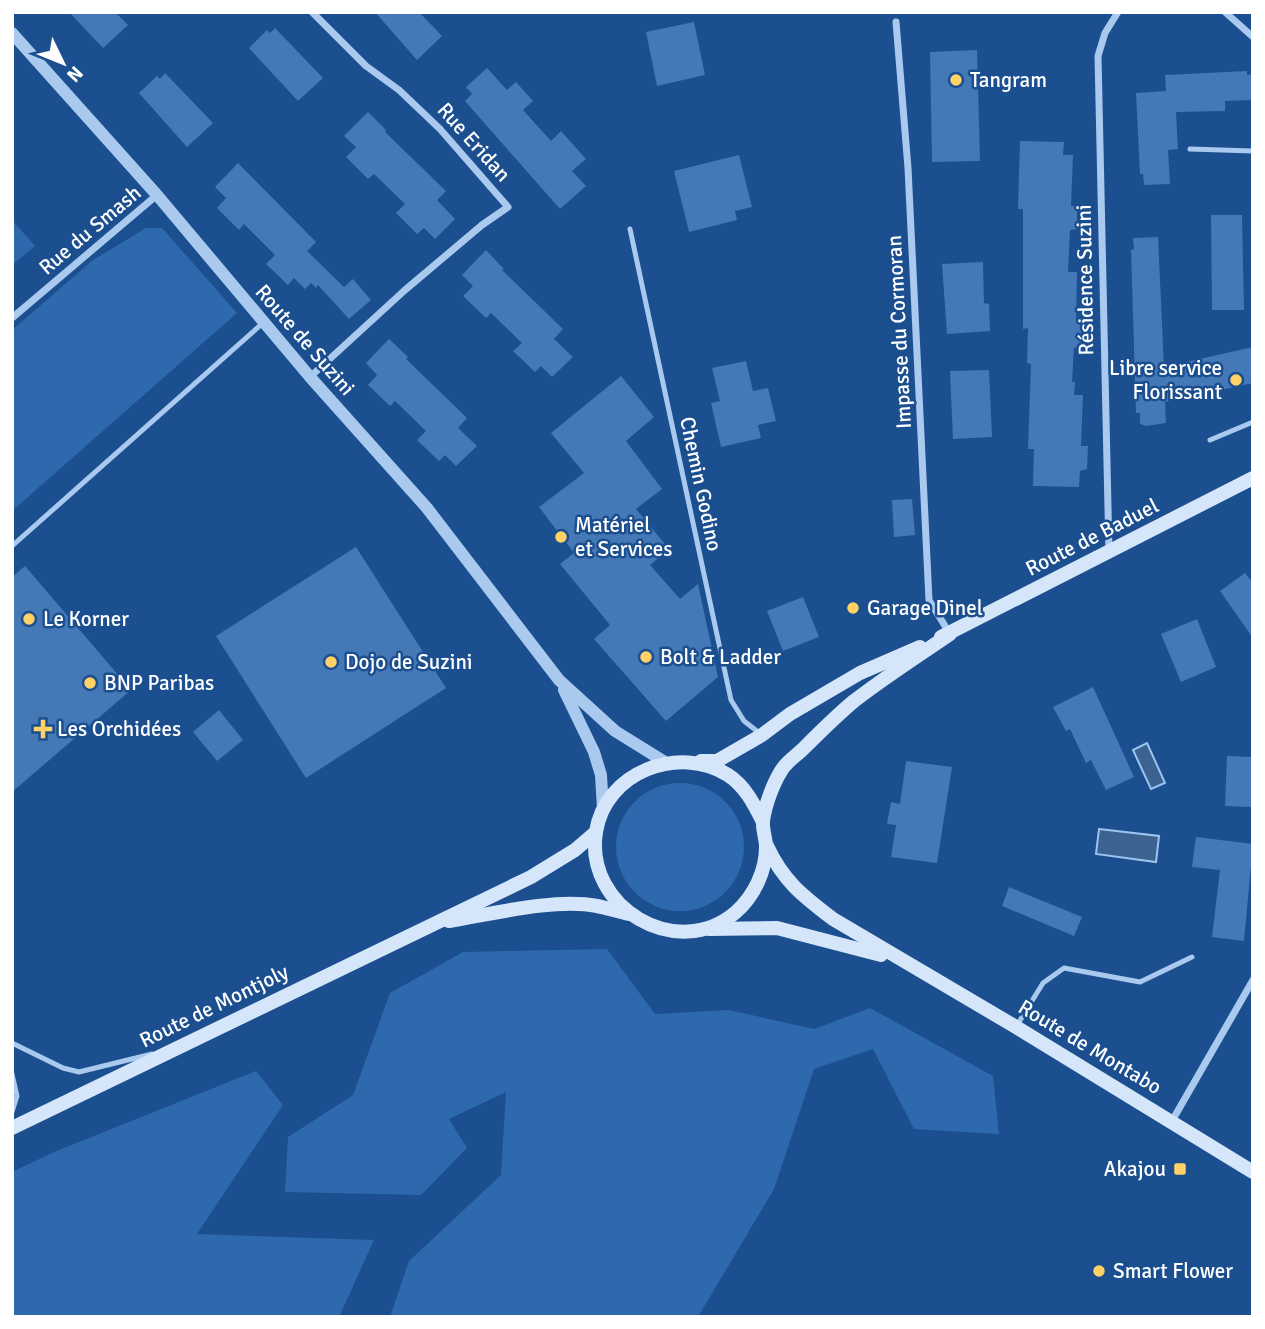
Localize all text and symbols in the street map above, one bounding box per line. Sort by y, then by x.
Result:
north arrow [28,28,98,98]
text: N [61,61,88,87]
place label: Tangram [970,67,1047,93]
marker: Tangram [948,72,964,88]
street label: Rue Eridan [432,97,516,187]
street label: Rue du Smash [34,180,146,280]
street label: Résidence Suzini [1071,204,1099,356]
street label: Impasse du Cormoran [881,234,917,430]
street label: Route de Suzini [250,279,360,401]
place label: Libre service Florissant [1109,355,1222,405]
marker: Libre service Florissant [1228,372,1244,388]
street label: Chemin Godino [674,414,728,554]
street label: Route de Baduel [1021,492,1163,582]
place label: Matériel et Services [575,512,672,562]
marker: Matériel et Services [553,529,569,545]
place label: Garage Dinel [867,595,983,621]
marker: Garage Dinel [845,600,861,616]
place label: Le Korner [43,606,129,632]
marker: Le Korner [21,611,37,627]
place label: Bolt & Ladder [660,644,781,670]
place label: Dojo de Suzini [345,649,473,675]
marker: Bolt & Ladder [638,649,654,665]
marker: Dojo de Suzini [323,654,339,670]
place label: BNP Paribas [104,670,214,696]
marker: BNP Paribas [82,675,98,691]
place label: Les Orchidées [57,716,181,742]
marker: Les Orchidées [35,721,51,737]
street label: Route de Montjoly [135,959,293,1053]
street label: Route de Montabo [1014,994,1166,1100]
place label: Akajou [1104,1156,1166,1182]
marker: Akajou [1172,1161,1188,1177]
place label: Smart Flower [1113,1258,1233,1284]
marker: Smart Flower [1091,1263,1107,1279]

